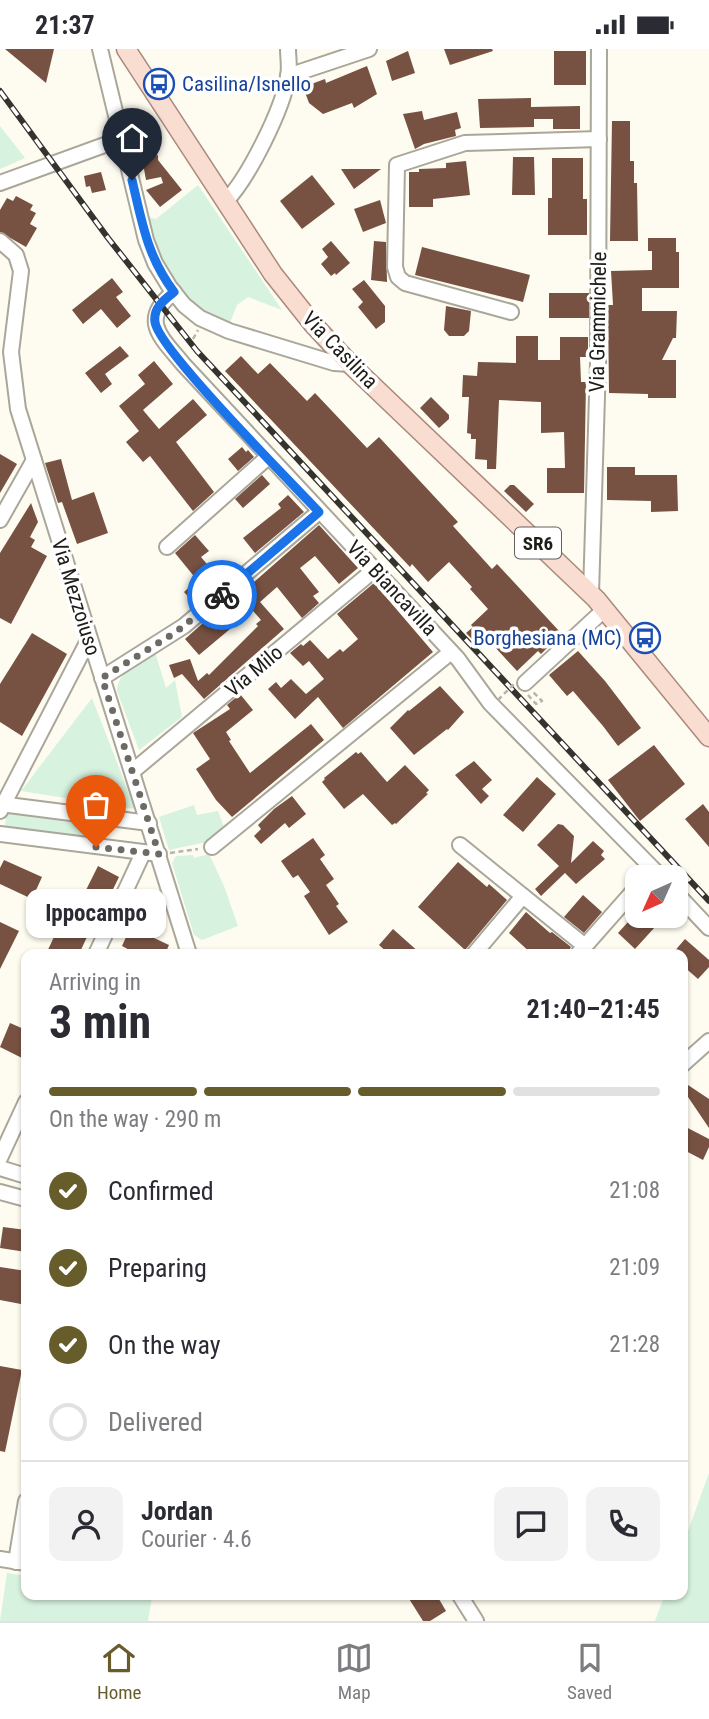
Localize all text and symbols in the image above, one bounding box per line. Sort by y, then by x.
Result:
text: 21:37 [35,10,95,40]
bus stop icon: Casilina/Isnello [142,67,176,101]
place label: Casilina/Isnello [182,72,311,96]
pin [102,108,162,180]
icon: home [113,119,151,157]
street label: Via Grammichele [585,251,611,393]
street label: Via Casilina [297,307,383,393]
road number: SR6 [515,527,561,558]
street label: Via Mezzoiuso [47,536,105,658]
street label: Via Biancavilla [342,536,442,640]
courier [187,560,257,630]
icon: bike [203,576,241,614]
bus stop icon: Borghesiana (MC) [628,621,662,655]
place label: Borghesiana (MC) [473,626,622,650]
street label: Via Milo [220,640,288,702]
pin [66,775,126,847]
icon: bag [77,786,115,824]
north arrow [625,865,688,927]
map controls [625,865,688,928]
callout: Ippocampo [26,889,166,938]
text: Ippocampo [45,900,147,927]
text: Arriving in [49,969,141,996]
text: 21:40–21:45 [526,994,660,1024]
text: 3 min [49,995,151,1049]
text: On the way · 290 m [49,1106,221,1133]
icon: check [49,1172,87,1210]
text: Confirmed [108,1176,214,1206]
text: 21:08 [609,1177,660,1204]
icon: check [49,1249,87,1287]
text: Preparing [108,1253,207,1283]
text: 21:09 [609,1254,660,1281]
icon: check [49,1326,87,1364]
text: On the way [108,1330,221,1360]
text: 21:28 [609,1331,660,1358]
text: Delivered [108,1407,203,1437]
button: person [49,1487,123,1561]
button: chat [494,1487,568,1561]
button: phone [586,1487,660,1561]
text: Jordan [141,1496,213,1526]
text: Courier · 4.6 [141,1526,252,1553]
tab: Home [97,1639,141,1704]
tab: Map [335,1639,373,1704]
tab: Saved [567,1639,612,1704]

